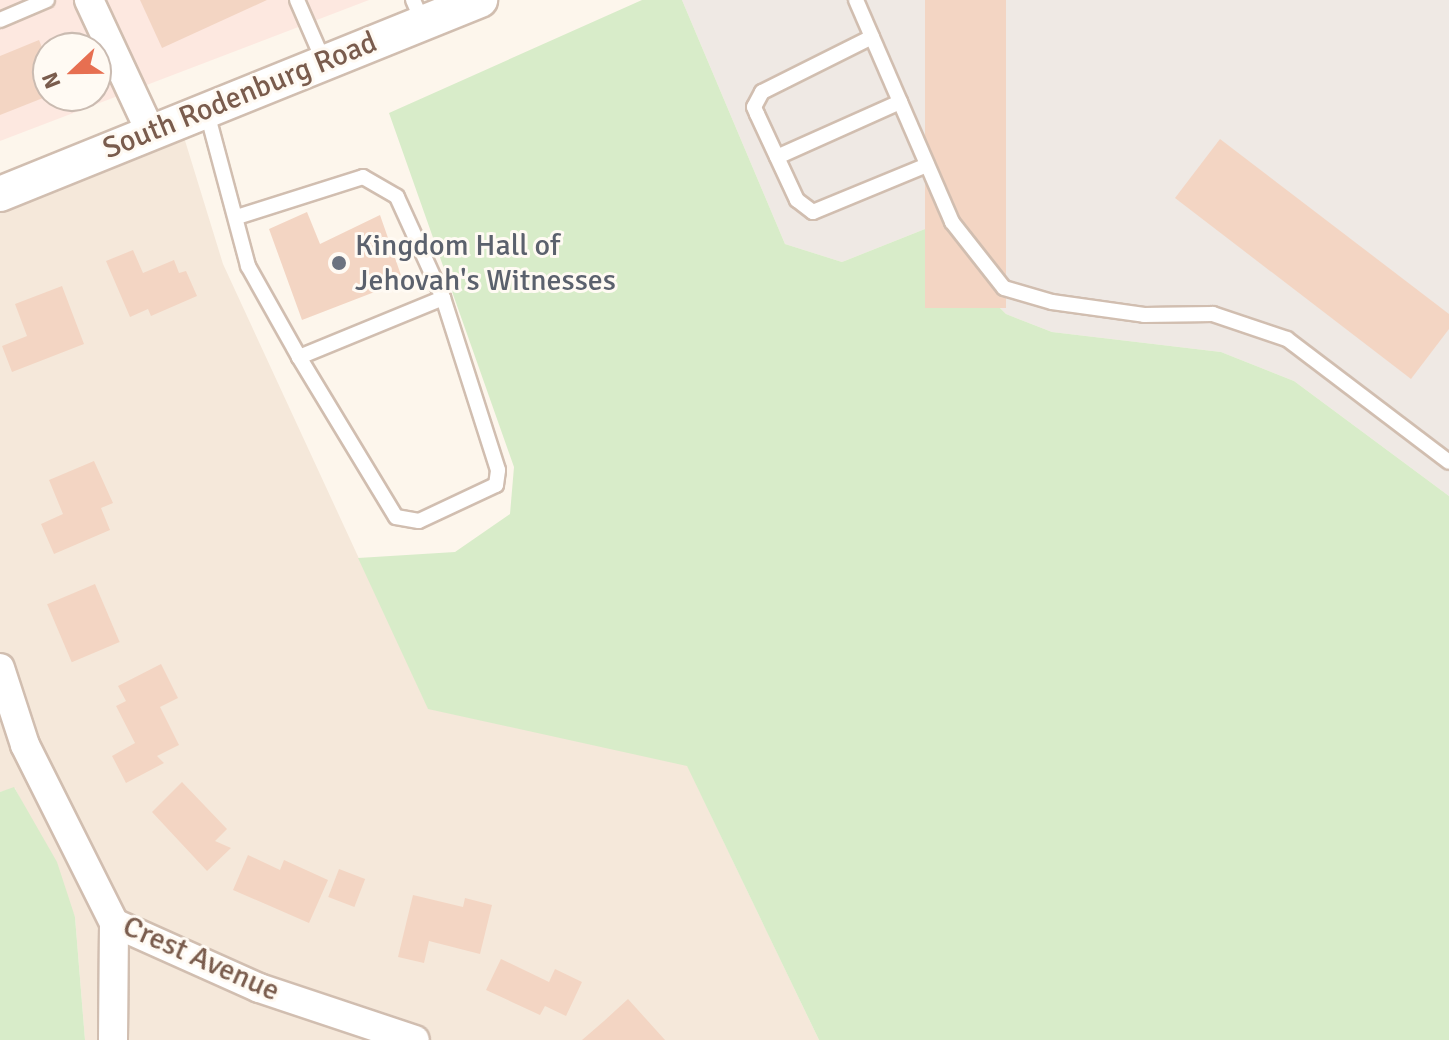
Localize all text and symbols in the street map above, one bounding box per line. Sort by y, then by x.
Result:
street label: South Rodenburg Road [98,25,382,167]
north arrow [32,32,112,112]
text: N [36,68,67,93]
place label: Kingdom Hall of Jehovah's Witnesses [355,228,616,298]
marker: Kingdom Hall of Jehovah's Witnesses [330,254,348,272]
street label: Crest Avenue [117,908,285,1010]

